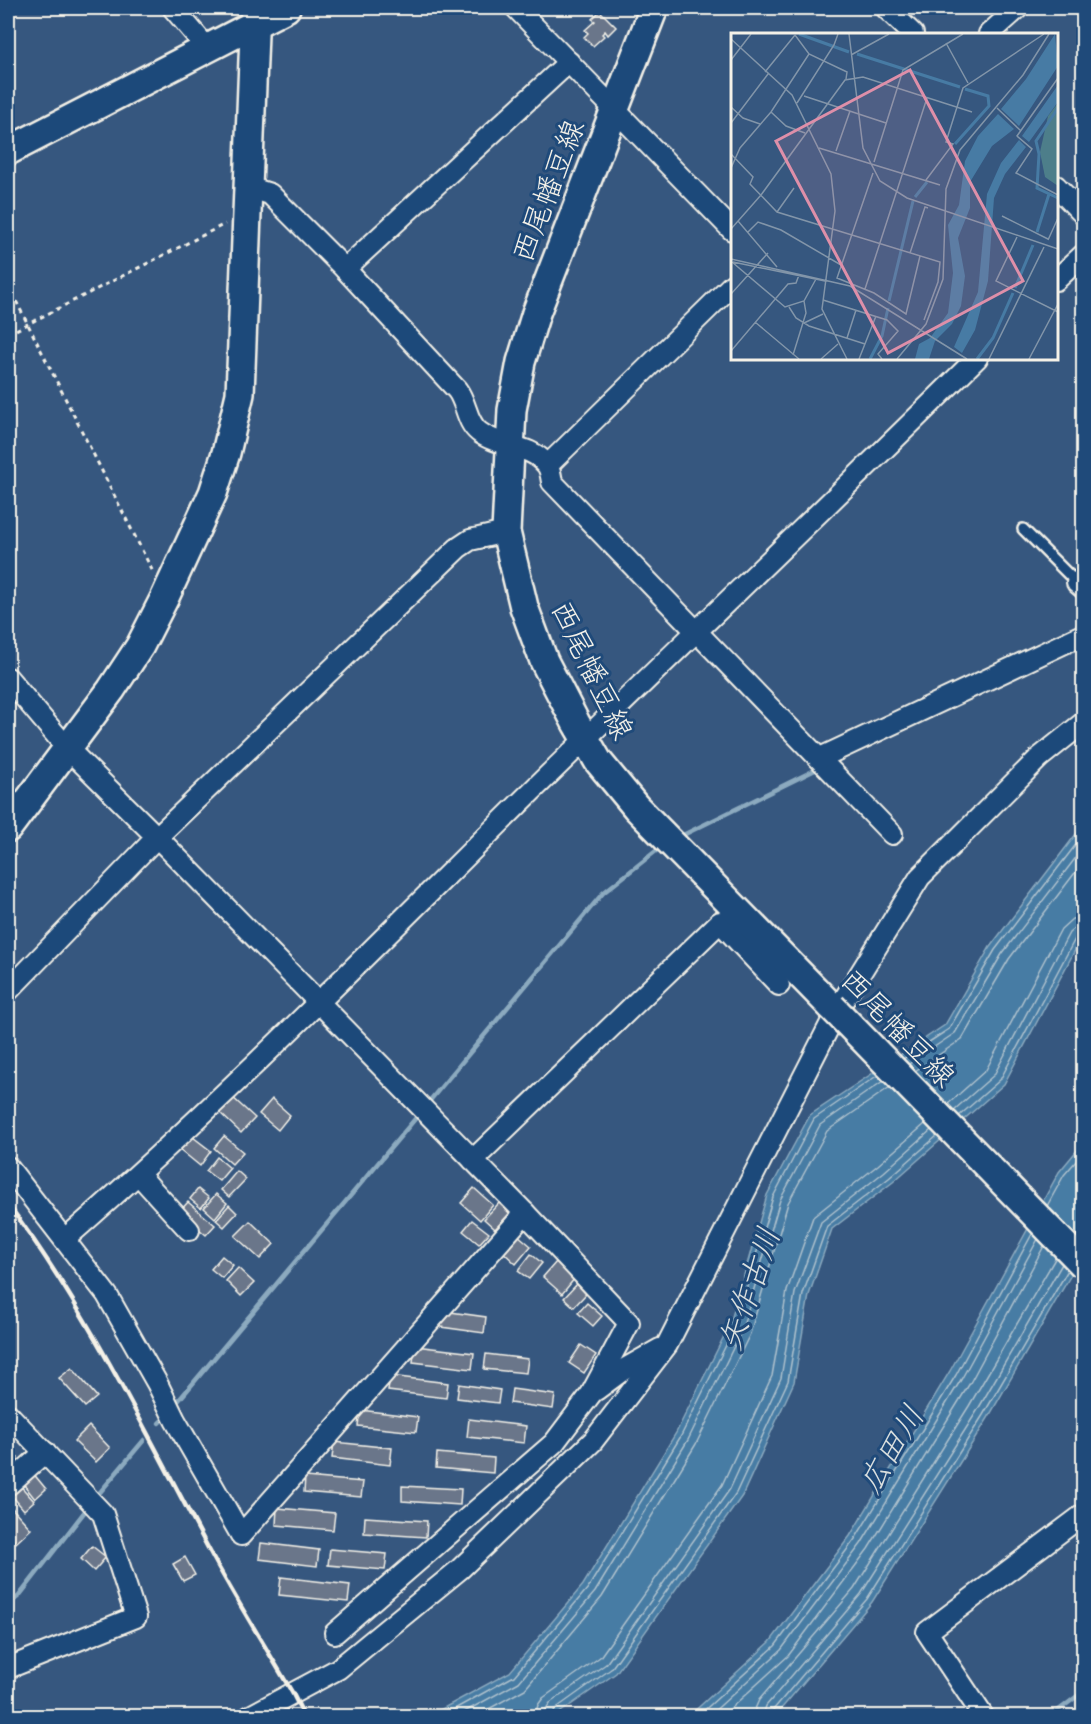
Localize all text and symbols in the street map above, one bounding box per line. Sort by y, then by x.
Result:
inset map [731,33,1058,360]
street label: 西尾幡豆線 [503,114,593,268]
street label: 西尾幡豆線 [542,594,642,746]
street label: 西尾幡豆線 [832,961,964,1095]
water label: 矢作古川 [709,1222,790,1356]
water label: 広田川 [849,1398,934,1501]

